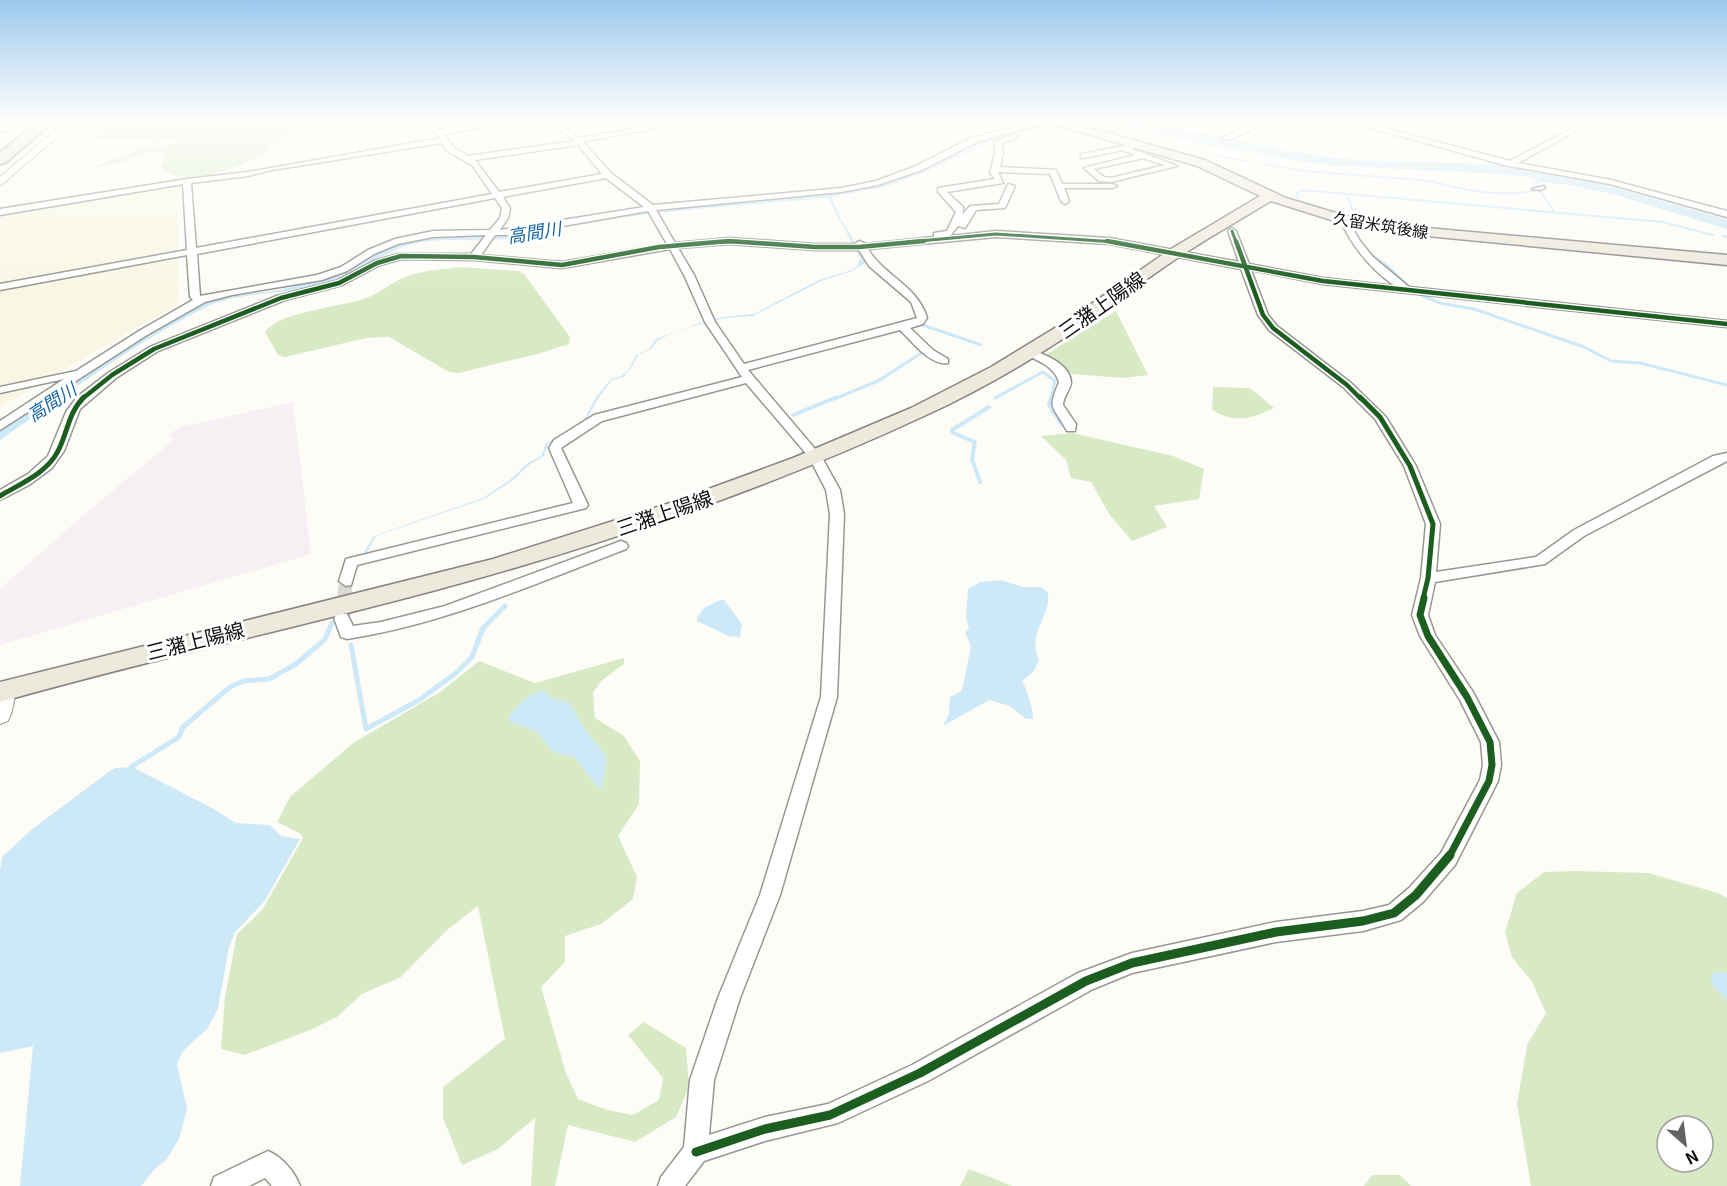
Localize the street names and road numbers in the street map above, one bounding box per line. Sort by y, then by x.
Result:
street label: 久留米筑後線 [1332,205,1430,243]
street label: 三潴上陽線 [1052,263,1150,345]
street label: 三潴上陽線 [612,482,716,542]
street label: 三潴上陽線 [143,614,247,666]

